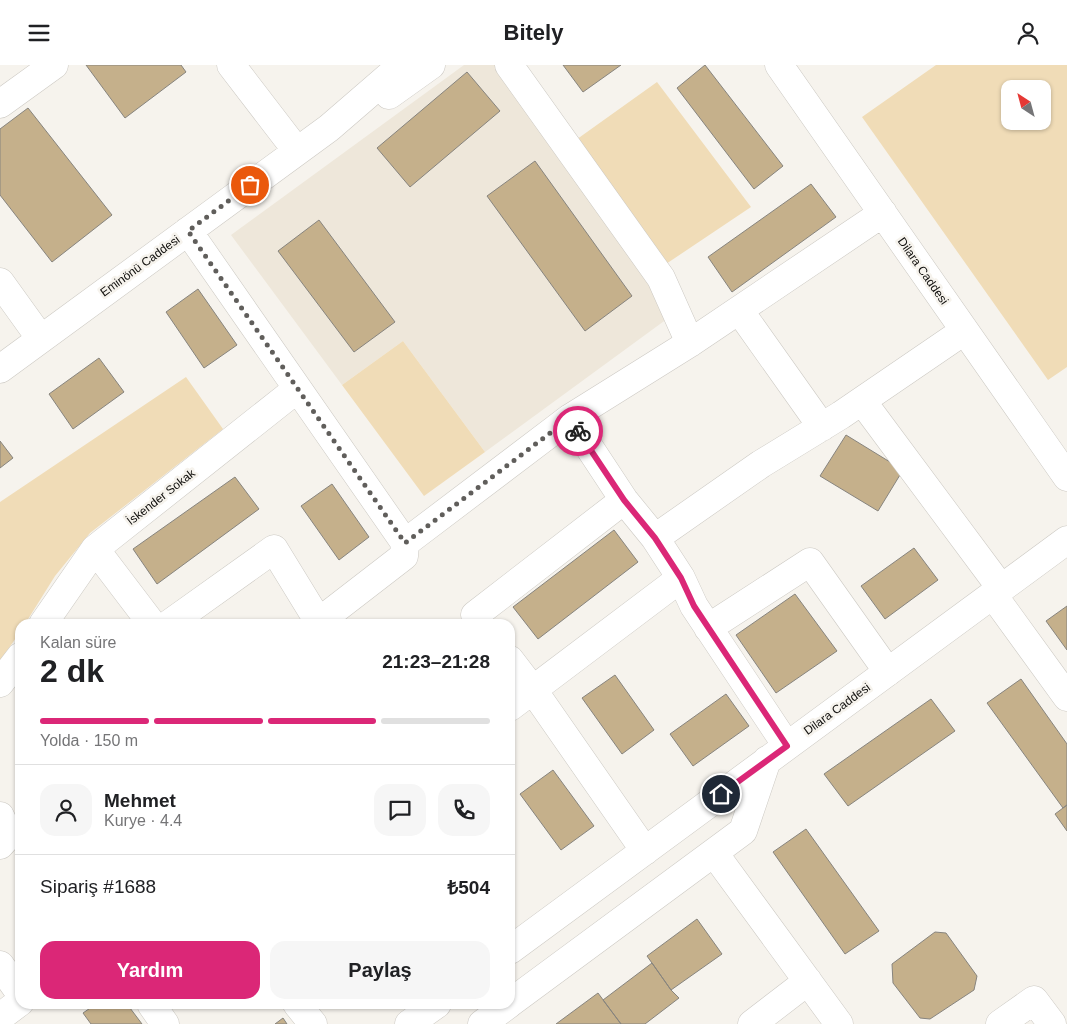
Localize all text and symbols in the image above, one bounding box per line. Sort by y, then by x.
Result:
icon: menu [25,19,53,47]
icon: person [1014,19,1042,47]
text: Bitely [504,20,563,45]
north arrow [1001,80,1051,130]
map controls [1001,80,1051,130]
pin [229,164,271,206]
icon: bag [236,171,264,199]
street label: Eminönü Caddesi [98,232,182,300]
street label: Dilara Caddesi [895,235,951,307]
courier [553,406,603,456]
icon: bike [564,417,592,445]
street label: İskender Sokak [124,465,199,528]
text: Kalan süre [40,634,117,651]
text: 21:23–21:28 [382,651,490,672]
text: 2 dk [40,653,104,689]
street label: Dilara Caddesi [801,680,873,738]
text: Yolda · 150 m [40,732,138,749]
pin [700,773,742,815]
icon: home [707,780,735,808]
button: person [40,784,92,836]
button: chat [374,784,426,836]
button: phone [438,784,490,836]
text: Mehmet [104,790,176,811]
text: Kurye · 4.4 [104,812,182,829]
text: Sipariş #1688 [40,876,156,897]
text: ₺504 [447,877,490,898]
button: Yardım [40,941,260,999]
button: Paylaş [270,941,490,999]

